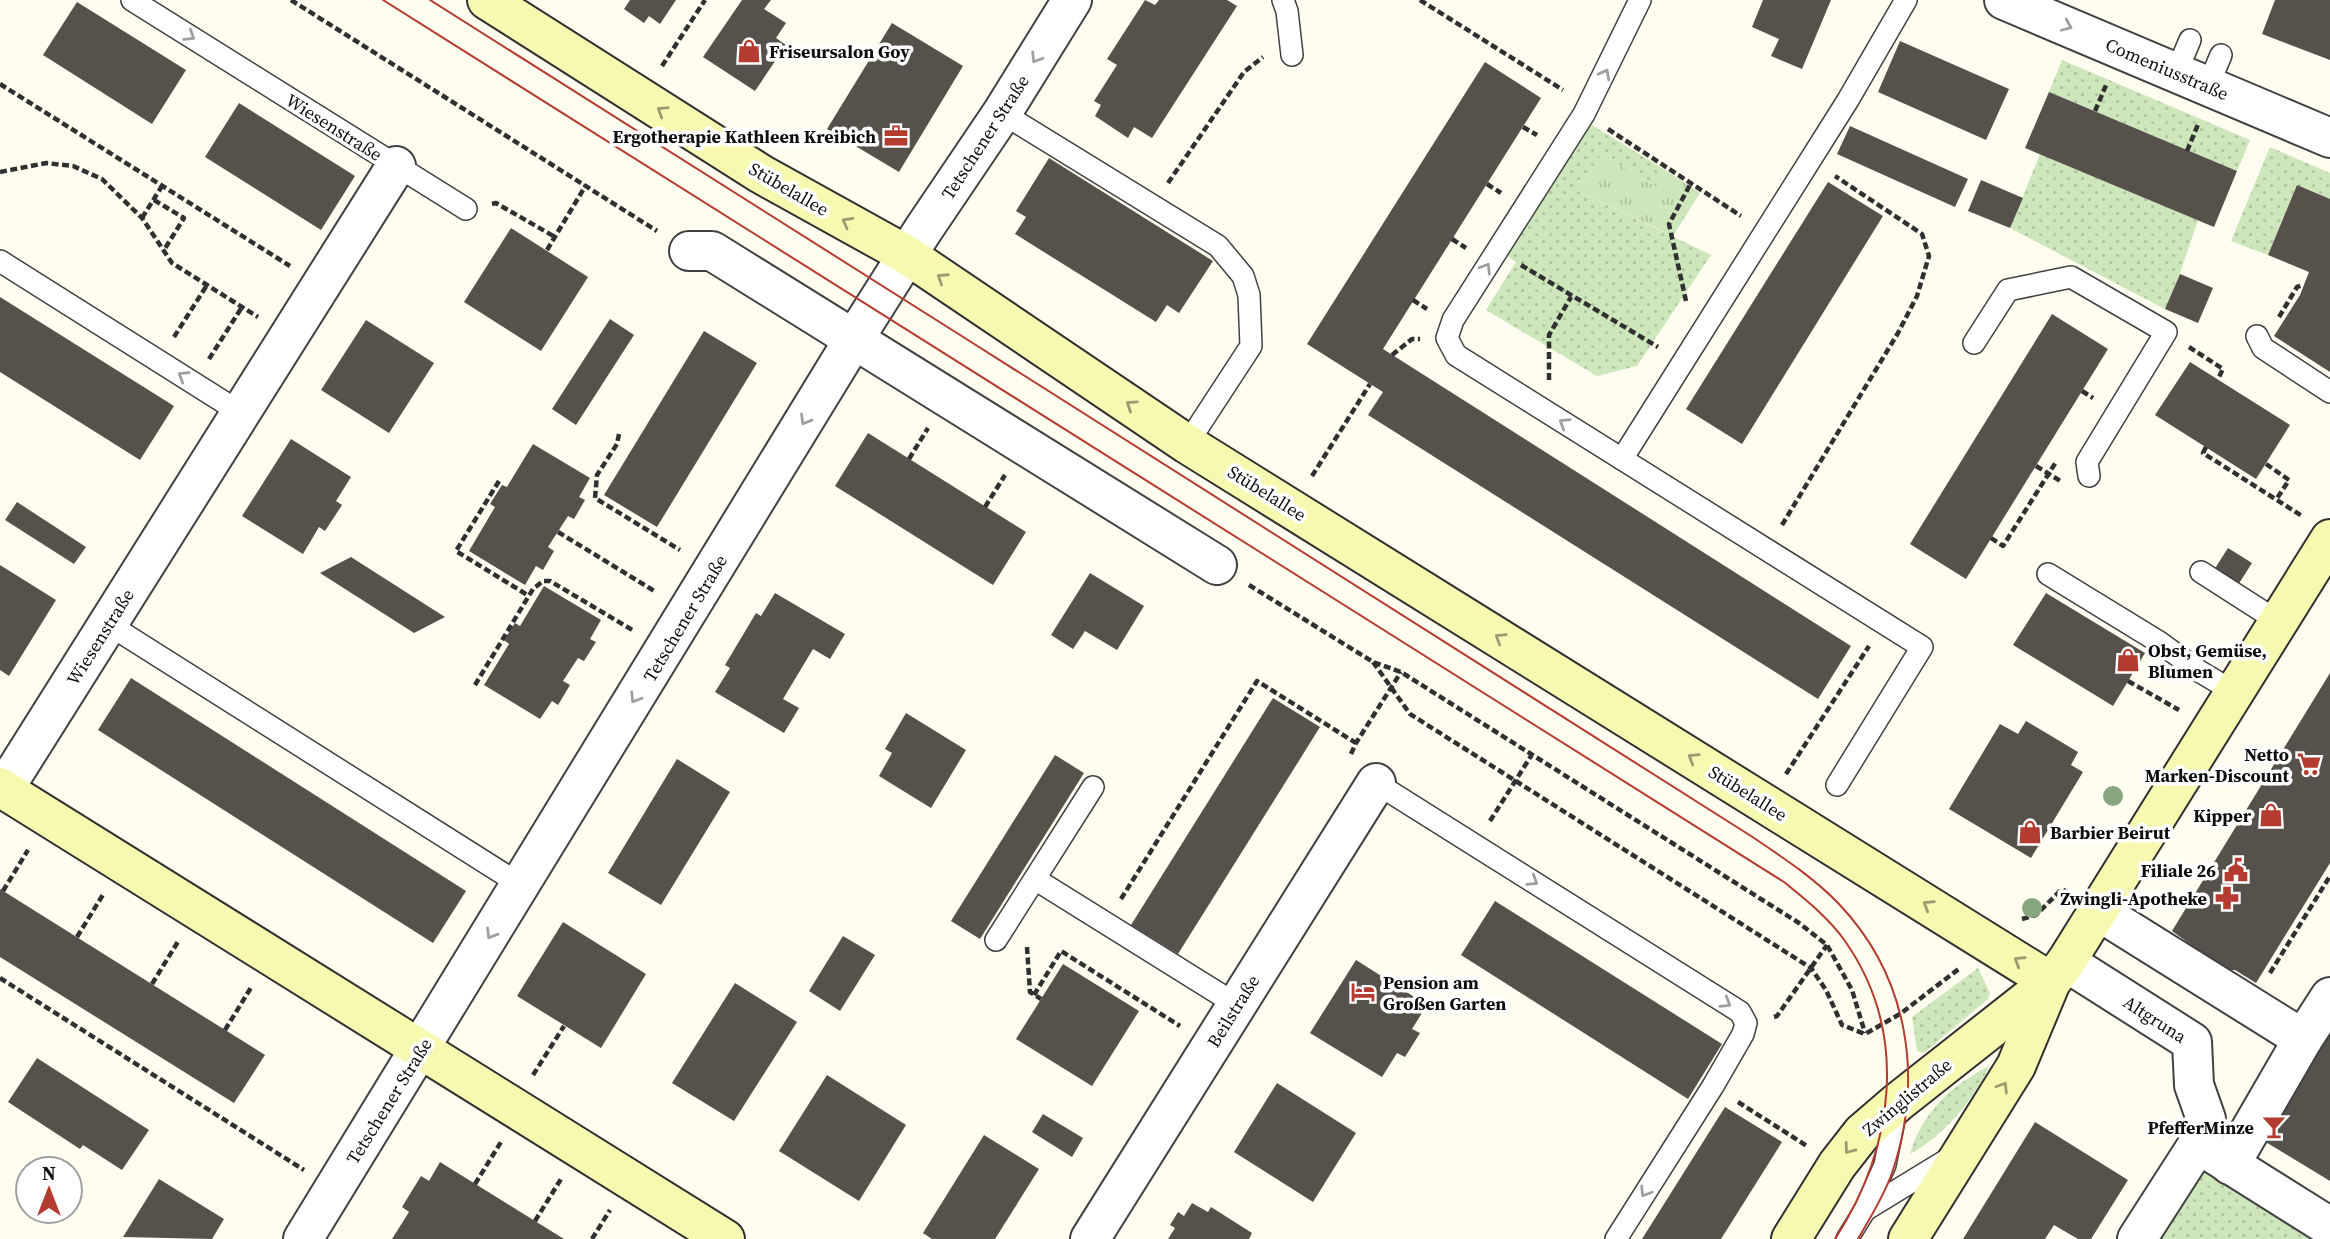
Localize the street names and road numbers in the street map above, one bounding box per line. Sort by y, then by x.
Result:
street label: Comeniusstraße [2102,32,2232,106]
street label: Tetschener Straße [935,70,1035,204]
street label: Wiesenstraße [281,87,387,167]
street label: Stübelallee [745,156,833,222]
street label: Stübelallee [1223,459,1311,527]
street label: Tetschener Straße [637,550,733,686]
street label: Wiesenstraße [60,584,140,690]
street label: Stübelallee [1704,759,1792,827]
street label: Beilstraße [1201,970,1265,1052]
street label: Altgruna [2119,989,2192,1049]
street label: Tetschener Straße [340,1033,438,1169]
street label: Zwinglistraße [1857,1052,1957,1142]

